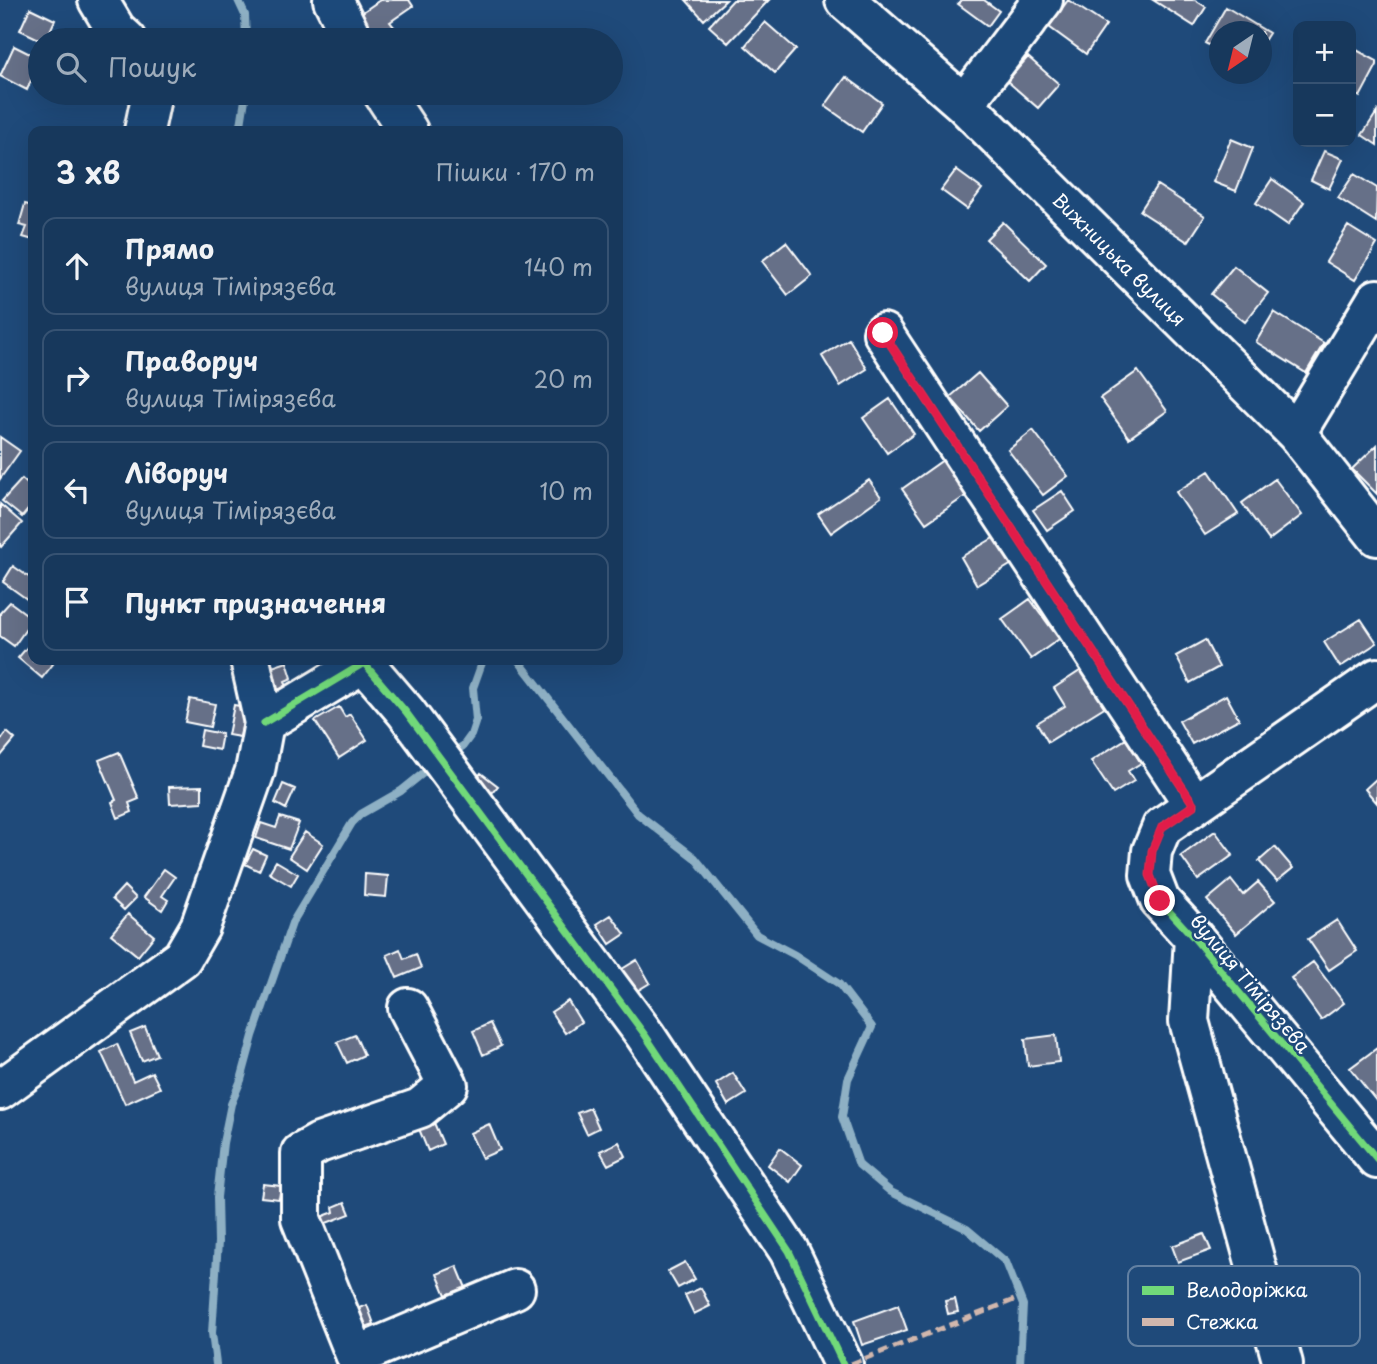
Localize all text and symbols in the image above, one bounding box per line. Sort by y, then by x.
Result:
north arrow [1209,21,1272,84]
map controls [1293,21,1356,147]
button: + [1293,21,1356,84]
search box [28,28,623,105]
text: Пошук [108,47,196,86]
icon: search [52,48,90,86]
button: − [1293,84,1356,147]
text: 3 хв [56,149,120,194]
text: Пішки · 170 m [436,154,595,189]
street label: Вижницька вулиця [1047,186,1193,332]
text: Прямо [125,229,214,268]
icon: ahead [58,247,96,285]
text: 140 m [524,249,593,284]
text: вулиця Тімірязєва [125,268,336,303]
route start [867,317,898,348]
text: Праворуч [125,341,258,380]
icon: right [58,359,96,397]
text: 20 m [534,361,593,396]
text: вулиця Тімірязєва [125,380,336,415]
text: Ліворуч [125,453,228,492]
icon: left [58,471,96,509]
text: 10 m [539,473,593,508]
text: вулиця Тімірязєва [125,492,336,527]
icon: arrive [58,583,96,621]
text: Пункт призначення [125,583,386,622]
route end [1144,885,1175,916]
street label: вулиця Тімірязєва [1184,907,1318,1059]
legend [1128,1266,1360,1346]
text: Велодоріжка [1186,1275,1307,1303]
text: Стежка [1186,1307,1258,1335]

